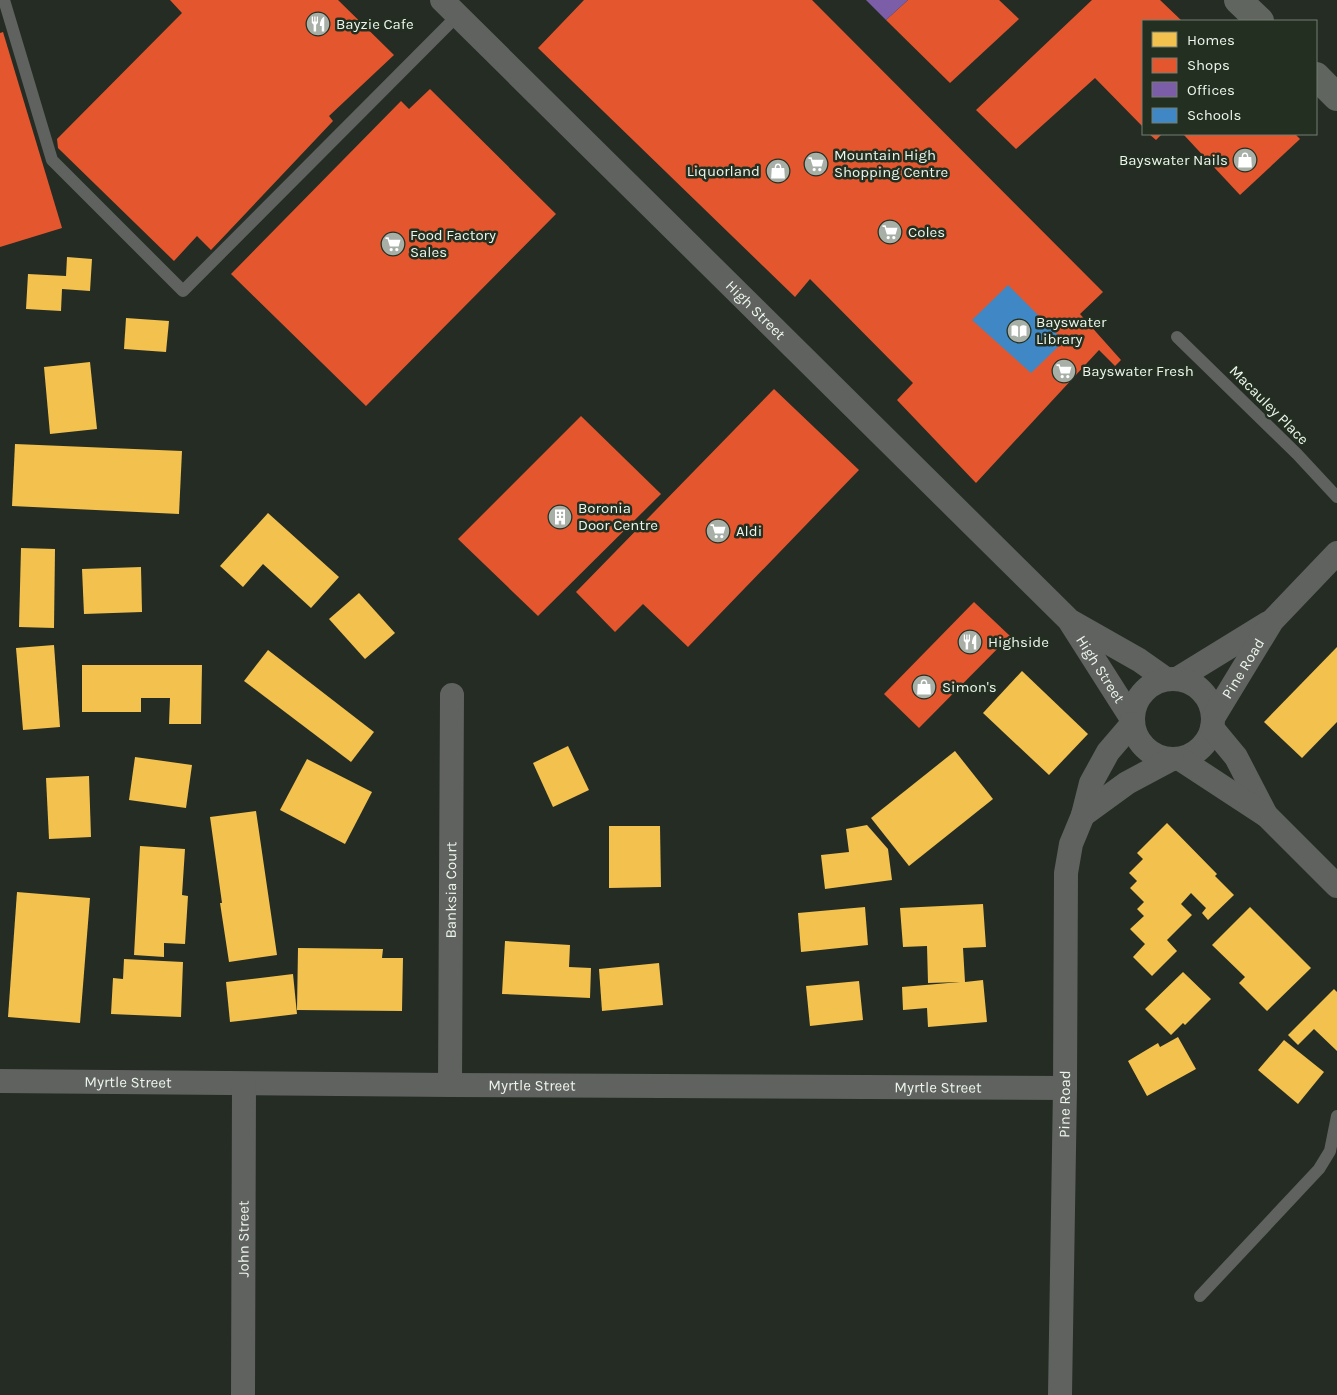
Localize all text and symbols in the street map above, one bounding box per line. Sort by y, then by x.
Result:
restaurant icon: Bayzie Cafe [305,11,331,37]
place label: Bayzie Cafe [336,15,414,33]
legend [1142,20,1317,135]
text: Homes [1187,31,1235,49]
text: Shops [1187,56,1230,74]
text: Offices [1187,81,1235,99]
text: Schools [1187,106,1241,124]
place label: Mountain High Shopping Centre [834,146,948,181]
shop icon: Bayswater Nails [1232,147,1258,173]
supermarket icon: Mountain High Shopping Centre [803,151,829,177]
place label: Bayswater Nails [1119,151,1228,169]
shop icon: Liquorland [765,158,791,184]
place label: Liquorland [687,162,760,180]
supermarket icon: Coles [877,219,903,245]
place label: Coles [908,223,945,241]
place label: Food Factory Sales [410,226,496,261]
supermarket icon: Food Factory Sales [380,231,406,257]
street label: High Street [722,277,789,344]
place label: Bayswater Library [1036,313,1107,348]
library icon: Bayswater Library [1006,318,1032,344]
supermarket icon: Bayswater Fresh [1051,358,1077,384]
place label: Bayswater Fresh [1082,362,1194,380]
street label: Macauley Place [1226,362,1312,448]
place label: Boronia Door Centre [578,499,658,534]
building icon: Boronia Door Centre [547,504,573,530]
supermarket icon: Aldi [705,518,731,544]
place label: Aldi [736,522,762,540]
restaurant icon: Highside [957,629,983,655]
street label: High Street [1072,632,1129,707]
place label: Highside [988,633,1049,651]
street label: Pine Road [1218,635,1268,702]
shop icon: Simon's [911,674,937,700]
place label: Simon's [942,678,997,696]
street label: Banksia Court [442,841,460,938]
street label: Pine Road [1055,1070,1074,1138]
street label: Myrtle Street [84,1073,172,1092]
street label: Myrtle Street [488,1076,576,1095]
street label: Myrtle Street [894,1078,982,1097]
street label: John Street [234,1200,253,1278]

